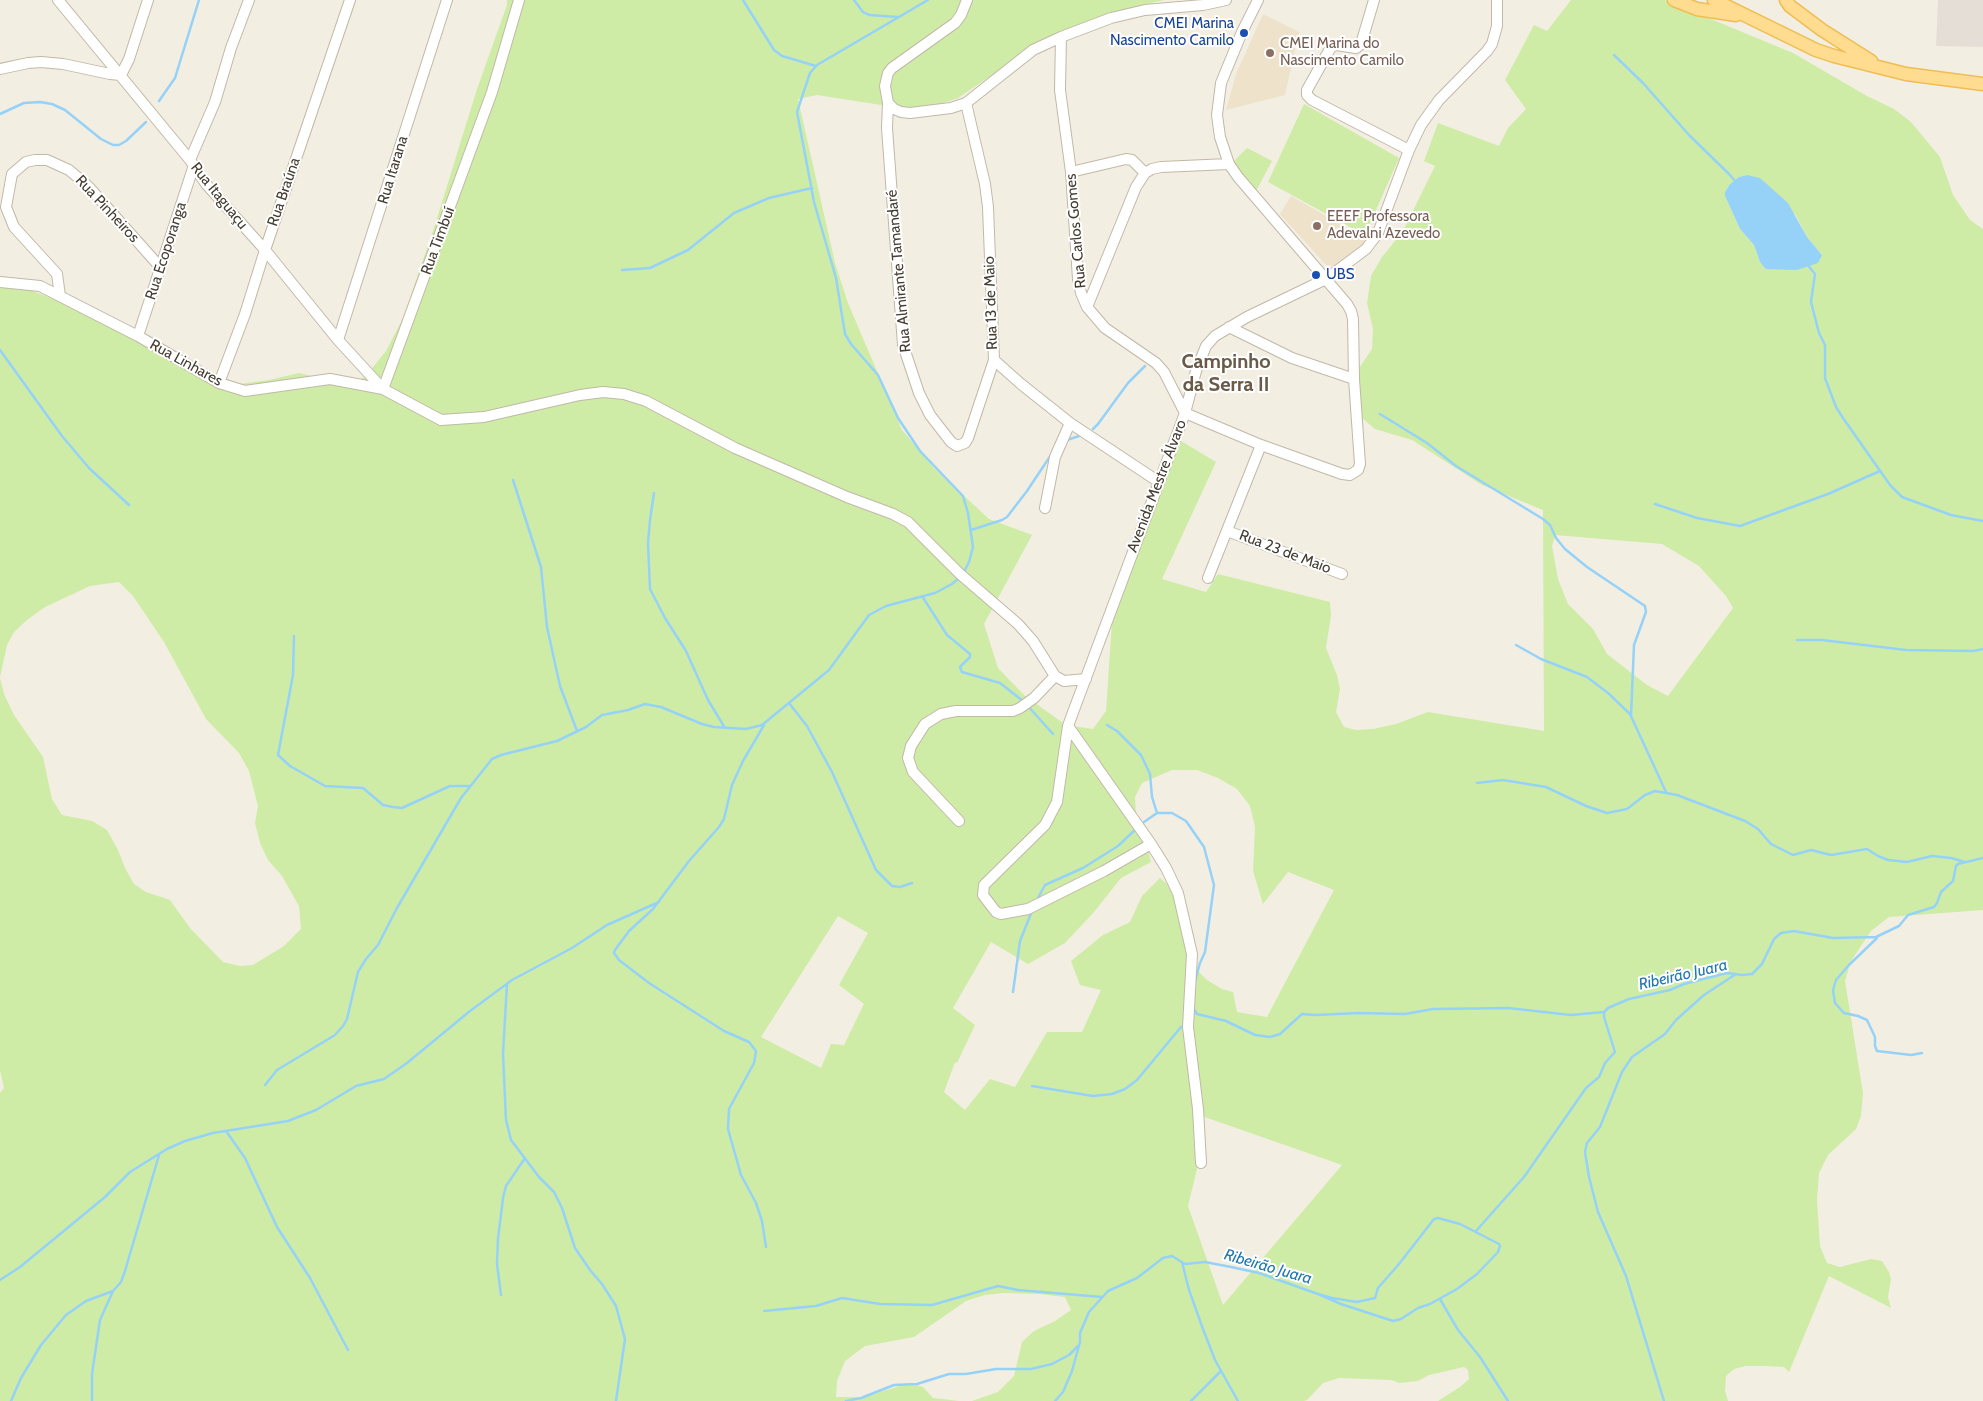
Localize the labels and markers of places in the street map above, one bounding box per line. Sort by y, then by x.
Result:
place label: CMEI Marina Nascimento Camilo [1110,15,1234,50]
marker: CMEI Marina Nascimento Camilo [1238,27,1250,39]
place label: CMEI Marina do Nascimento Camilo [1280,35,1404,70]
marker: CMEI Marina do Nascimento Camilo [1264,47,1276,59]
place label: EEEF Professora Adevalni Azevedo [1327,208,1440,243]
marker: EEEF Professora Adevalni Azevedo [1311,220,1323,232]
place label: UBS [1326,266,1354,284]
marker: UBS [1310,269,1322,281]

